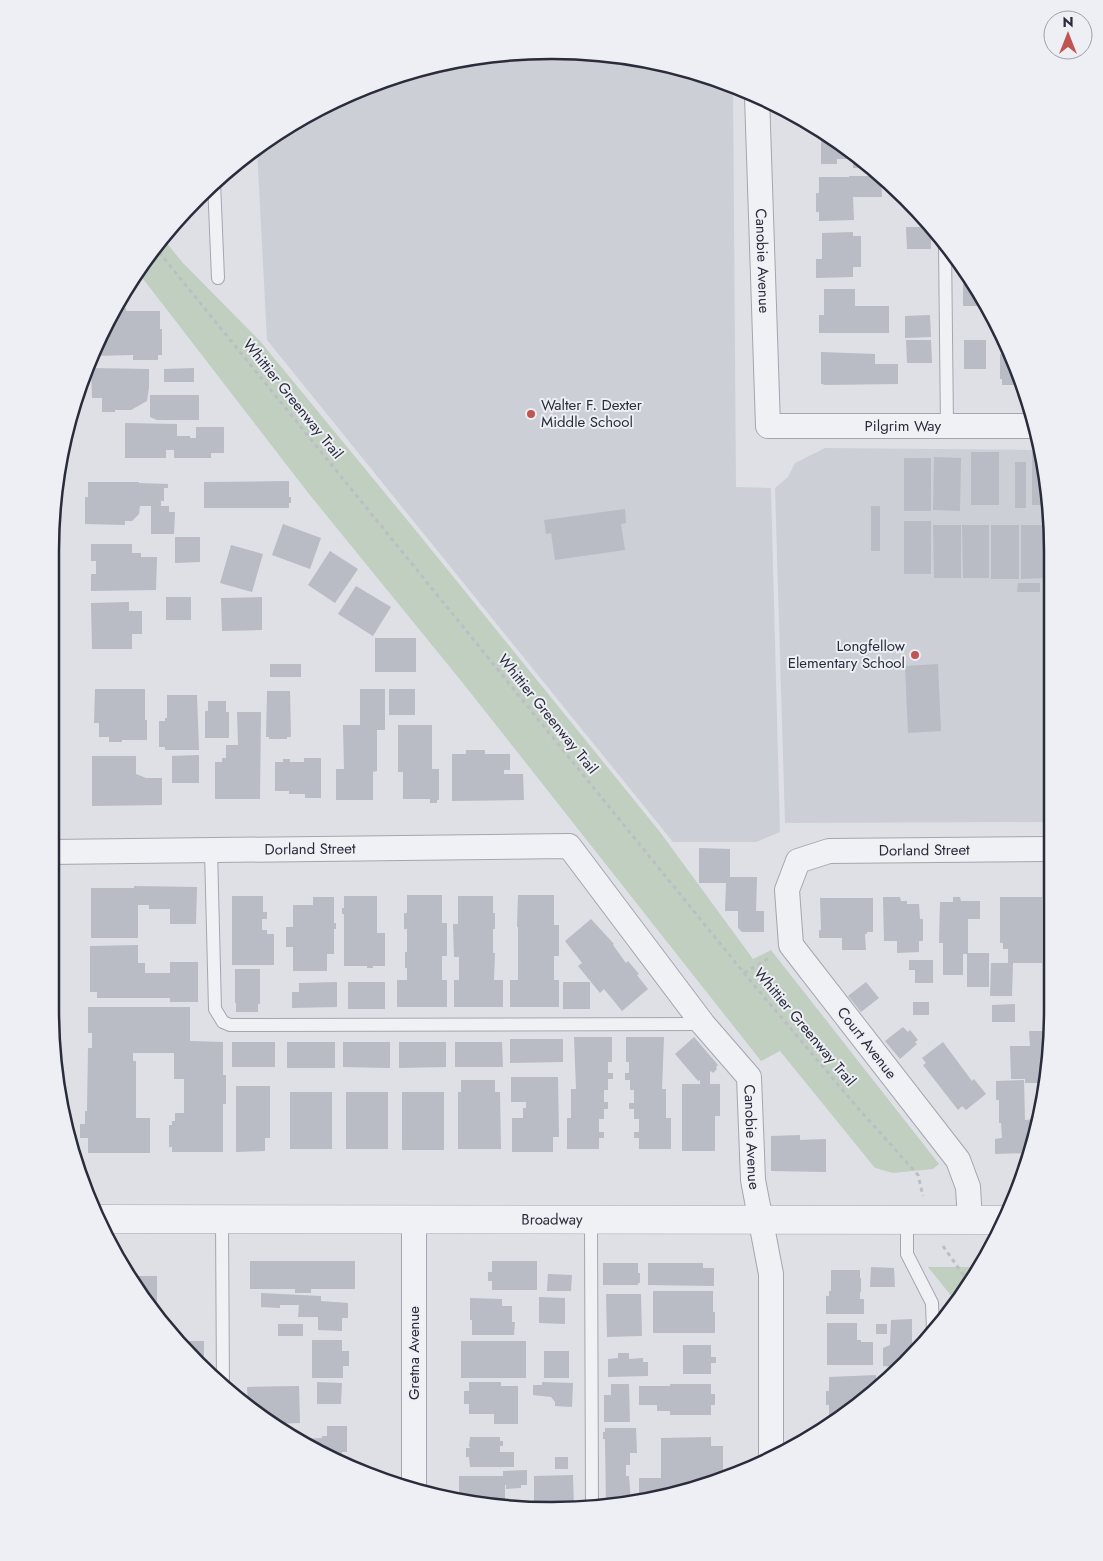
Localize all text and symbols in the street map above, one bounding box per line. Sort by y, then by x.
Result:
north arrow [1043,10,1093,60]
text: N [1062,12,1074,32]
street label: Canobie Avenue [750,208,775,314]
street label: Whittier Greenway Trail [238,334,348,464]
place label: Walter F. Dexter Middle School [541,394,643,433]
marker: Walter F. Dexter Middle School [525,408,537,420]
street label: Pilgrim Way [865,415,941,437]
place label: Longfellow Elementary School [788,635,906,674]
street label: Whittier Greenway Trail [493,649,603,779]
marker: Longfellow Elementary School [909,649,921,661]
street label: Dorland Street [264,837,356,861]
street label: Dorland Street [879,839,970,862]
street label: Whittier Greenway Trail [749,963,861,1091]
street label: Court Avenue [832,1002,902,1084]
street label: Canobie Avenue [738,1084,766,1192]
street label: Broadway [521,1208,583,1231]
street label: Gretna Avenue [403,1306,425,1400]

